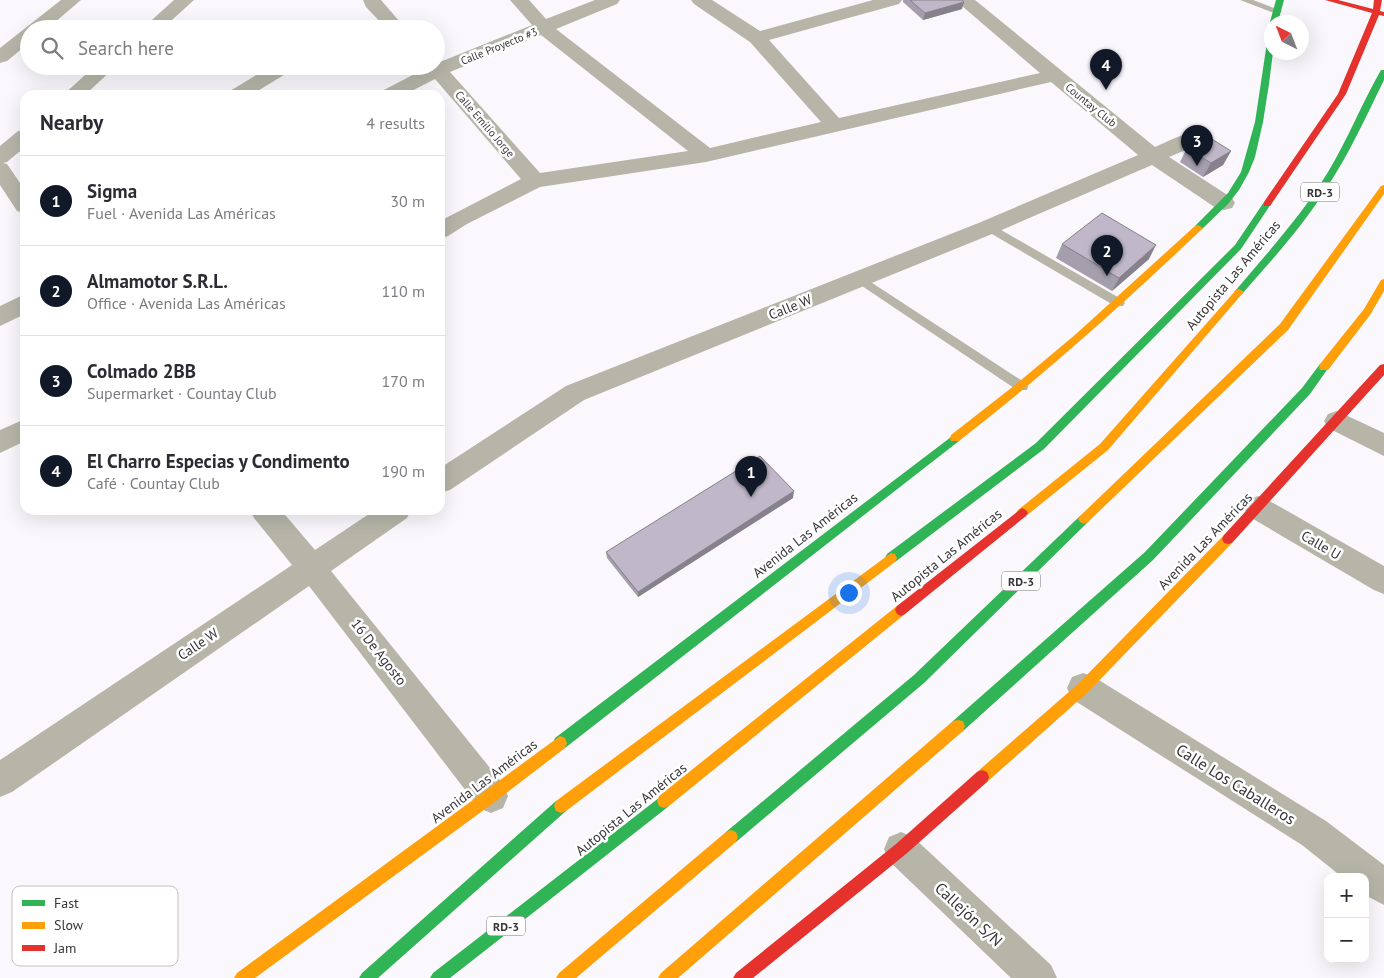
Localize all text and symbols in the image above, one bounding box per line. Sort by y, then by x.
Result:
north arrow [1264,15,1309,60]
search box [20,20,445,75]
street label: Calle Proyecto #3 [459,24,539,68]
icon: search [38,34,66,62]
text: Search here [78,36,174,60]
pin: 4 [1090,49,1122,90]
street label: Countay Club [1063,80,1120,130]
street label: Calle Emilio Jorge [452,88,518,160]
text: Nearby [40,109,103,136]
text: 4 results [366,113,425,133]
pin: 3 [1181,125,1213,166]
text: Sigma [87,179,137,203]
road number: RD-3 [1301,182,1339,202]
text: 1 [51,191,61,211]
text: 30 m [390,191,425,211]
text: Fuel · Avenida Las Américas [87,203,276,223]
street label: Autopista Las Américas [1182,216,1284,334]
pin: 2 [1091,235,1123,276]
text: Almamotor S.R.L. [87,269,228,293]
text: 2 [51,281,61,301]
text: 110 m [382,281,425,301]
street label: Calle W [766,290,815,324]
text: Office · Avenida Las Américas [87,293,286,313]
text: Colmado 2BB [87,359,196,383]
text: 3 [51,371,61,391]
text: 170 m [382,371,425,391]
text: Supermarket · Countay Club [87,383,277,403]
text: El Charro Especias y Condimento [87,449,350,473]
pin: 1 [735,456,767,497]
text: 4 [51,461,61,481]
text: 190 m [382,461,425,481]
text: Café · Countay Club [87,473,220,493]
street label: Avenida Las Américas [749,488,861,582]
street label: Avenida Las Américas [1154,488,1256,593]
street label: Autopista Las Américas [887,505,1005,605]
street label: Calle U [1298,526,1344,564]
road number: RD-3 [1002,572,1040,590]
your location [836,580,862,606]
street label: 16 De Agosto [347,615,411,689]
street label: Calle W [174,624,222,664]
street label: Avenida Las Américas [427,735,541,827]
street label: Calle Los Caballeros [1173,739,1300,829]
street label: Autopista Las Américas [572,759,690,859]
map controls [1324,873,1369,963]
button: + [1324,873,1369,918]
street label: Callejón S/N [931,878,1007,950]
legend [12,886,178,966]
text: Fast [54,894,79,912]
text: Slow [54,916,84,934]
road number: RD-3 [487,916,525,936]
button: − [1324,918,1369,963]
text: Jam [53,939,76,957]

